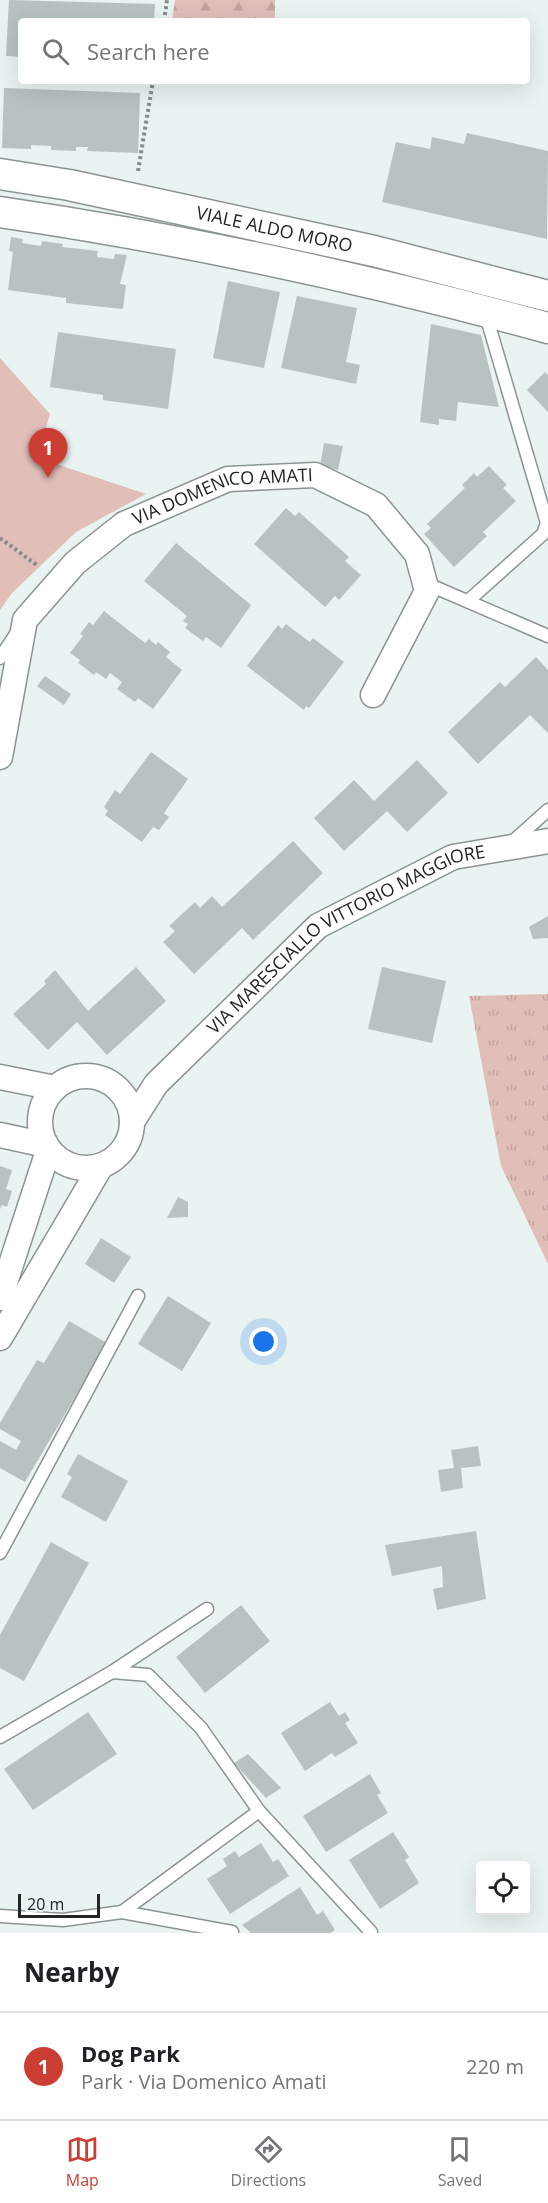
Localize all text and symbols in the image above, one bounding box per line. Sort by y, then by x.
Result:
search box [18,18,530,84]
icon: search [39,35,72,68]
text: Search here [87,36,210,66]
street label: VIALE ALDO MORO [194,200,355,257]
pin: 1 [28,428,68,478]
street label: VIA DOMENICO AMATI [128,462,313,530]
street label: VIA MARESCIALLO VITTORIO MAGGIORE [201,839,487,1039]
your location [249,1327,278,1356]
map controls [476,1861,530,1915]
button: locate [476,1861,530,1915]
scale bar [18,1891,100,1918]
text: 20 m [27,1893,64,1915]
text: Nearby [24,1954,119,1990]
text: Dog Park [81,2038,180,2068]
text: 1 [38,2053,49,2080]
text: 220 m [466,2053,524,2080]
text: Park · Via Domenico Amati [81,2068,327,2095]
tab: Map [66,2133,99,2191]
tab: Directions [230,2133,306,2191]
tab: Saved [438,2133,482,2191]

